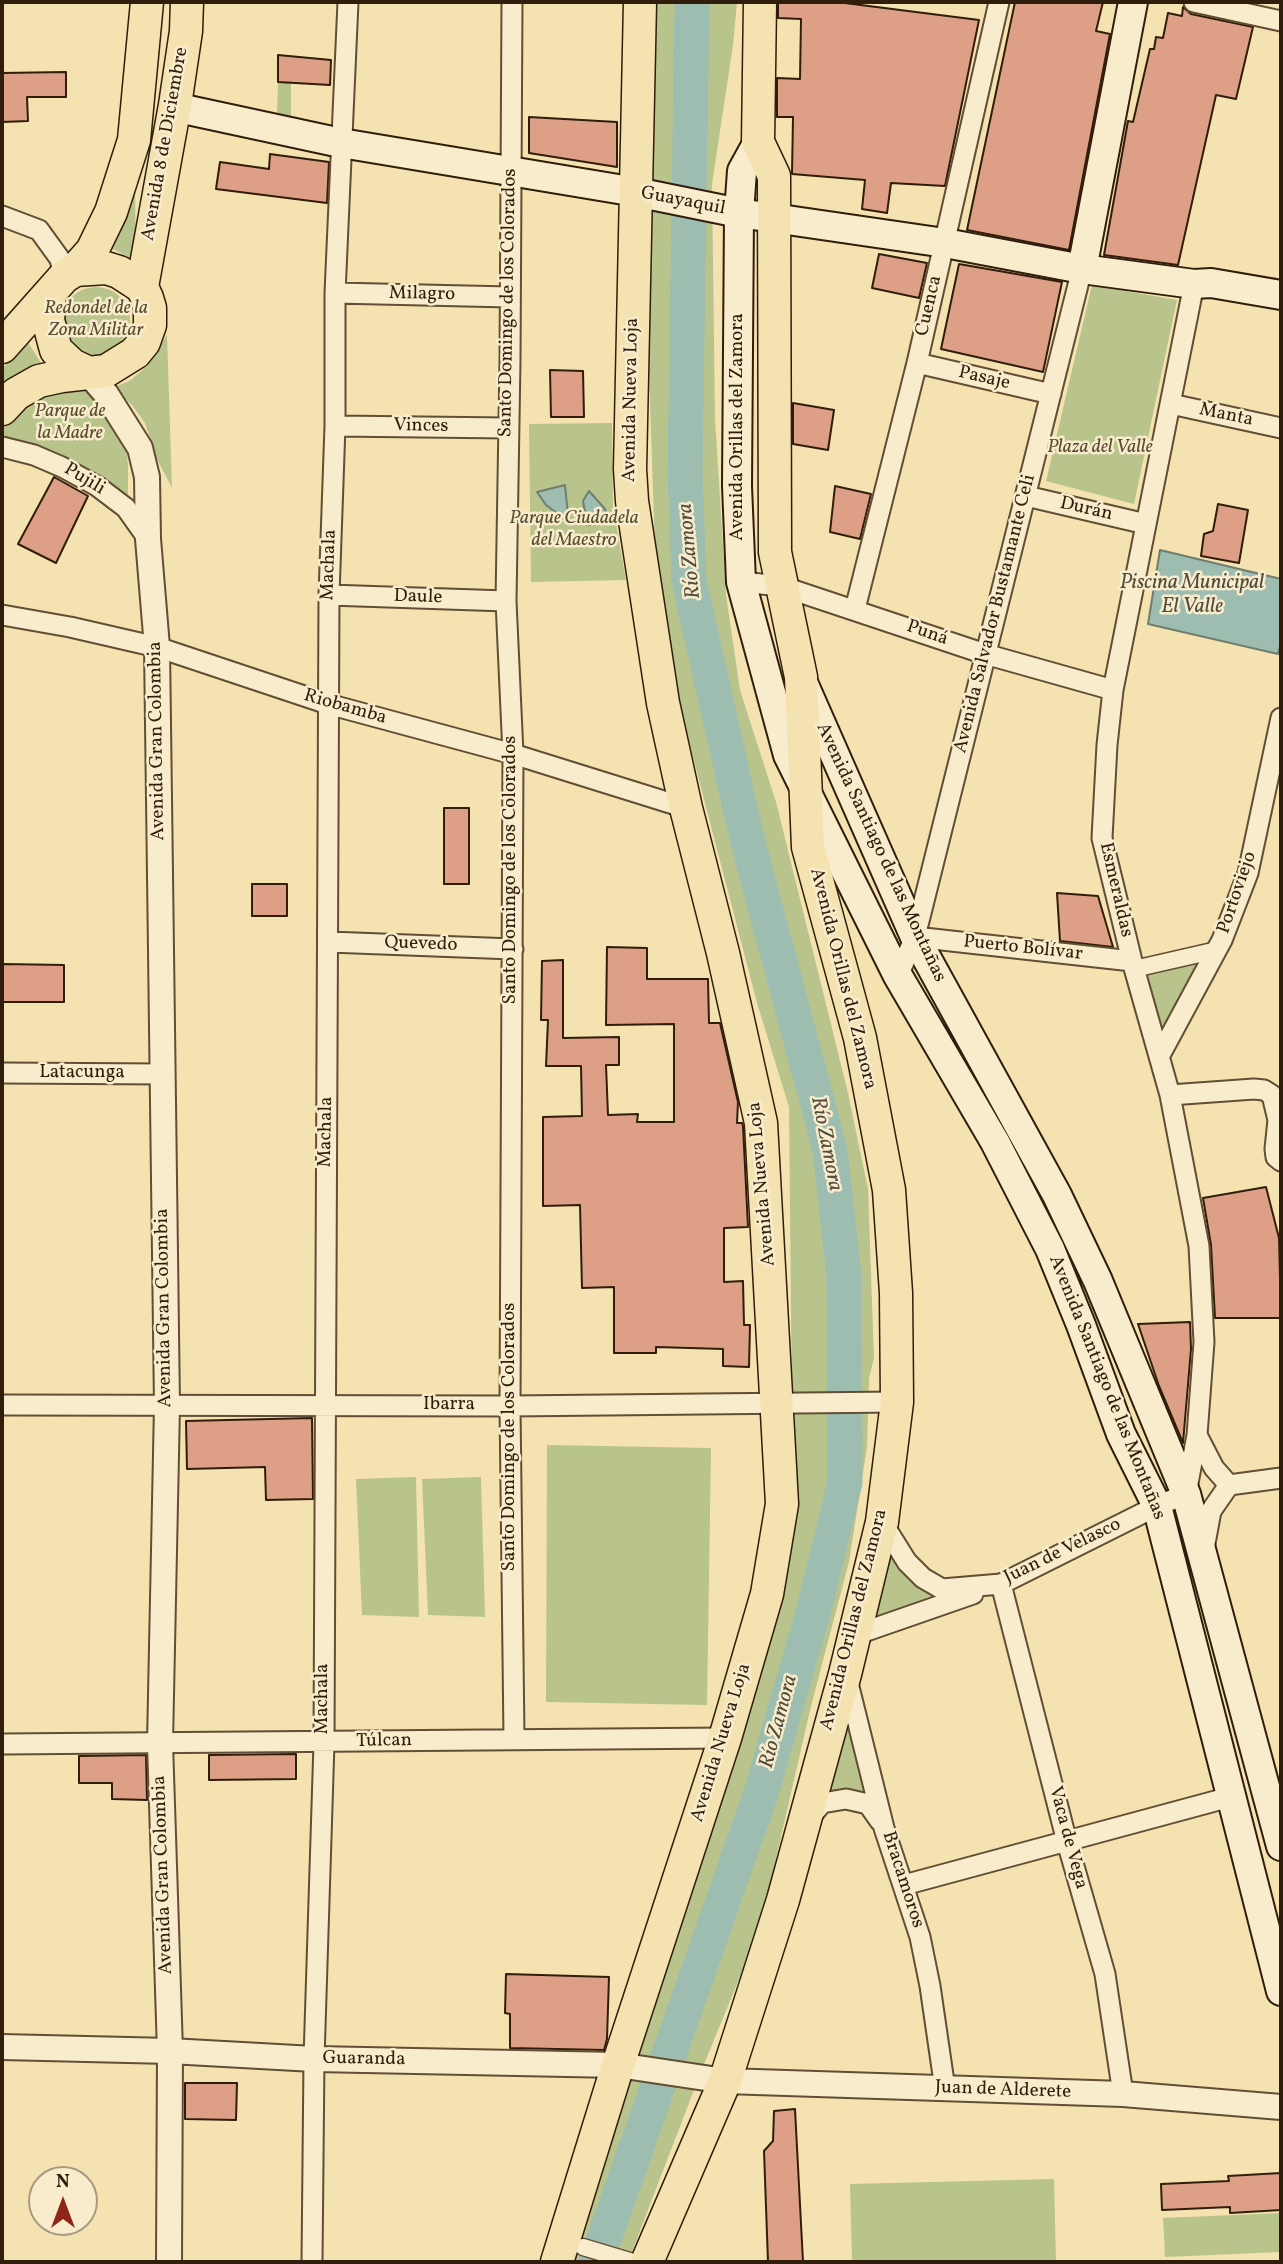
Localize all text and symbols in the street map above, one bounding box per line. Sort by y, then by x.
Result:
street label: Avenida 8 de Diciembre [138,45,194,243]
street label: Santo Domingo de los Colorados [495,168,523,438]
street label: Guayaquil [639,183,727,221]
street label: Cuenca [912,274,948,338]
street label: Milagro [389,283,455,307]
park label: Redondel de la Zona Militar [44,299,148,343]
street label: Avenida Orillas del Zamora [728,313,750,541]
street label: Avenida Nueva Loja [619,317,645,483]
street label: Pasaje [956,362,1012,396]
street label: Manta [1197,399,1255,433]
park label: Parque de la Madre [34,402,106,446]
street label: Vinces [393,415,449,439]
park label: Plaza del Valle [1047,438,1153,460]
street label: Pujili [59,459,109,501]
street label: Avenida Salvador Bustamante Celi [950,472,1042,756]
street label: Durán [1057,493,1115,527]
water label: Río Zamora [674,502,708,600]
park label: Parque Ciudadela del Maestro [509,509,639,553]
street label: Machala [317,529,343,601]
water label: Piscina Municipal El Valle [1120,571,1264,621]
street label: Daule [393,586,443,610]
street label: Puná [903,616,951,652]
street label: Avenida Gran Colombia [145,641,171,841]
street label: Riobamba [301,685,389,731]
street label: Avenida Santiago de las Montañas [810,720,950,986]
street label: Santo Domingo de los Colorados [501,736,523,1004]
street label: Esmeraldas [1093,840,1137,940]
street label: Portoviejo [1213,849,1263,937]
street label: Avenida Orillas del Zamora [803,866,881,1092]
street label: Puerto Bolívar [962,931,1084,967]
street label: Quevedo [384,932,458,958]
street label: Latacunga [39,1063,125,1085]
water label: Río Zamora [803,1095,847,1193]
street label: Machala [315,1096,339,1168]
street label: Avenida Nueva Loja [744,1101,782,1267]
street label: Avenida Gran Colombia [152,1208,178,1408]
street label: Avenida Santiago de las Montañas [1042,1252,1170,1524]
street label: Santo Domingo de los Colorados [500,1303,522,1571]
street label: Ibarra [423,1395,475,1417]
street label: Avenida Orillas del Zamora [816,1507,894,1733]
street label: Juan de Velasco [1001,1514,1125,1590]
street label: Avenida Nueva Loja [687,1661,757,1825]
street label: Machala [313,1663,335,1735]
water label: Río Zamora [755,1672,805,1772]
street label: Túlcan [356,1730,412,1754]
street label: Avenida Gran Colombia [149,1775,179,1975]
street label: Vaca de Vega [1042,1784,1092,1892]
street label: Bracamoros [876,1829,928,1931]
street label: Guaranda [322,2048,406,2072]
street label: Juan de Alderete [934,2077,1072,2105]
north arrow [28,2166,98,2236]
text: N [56,2169,70,2195]

